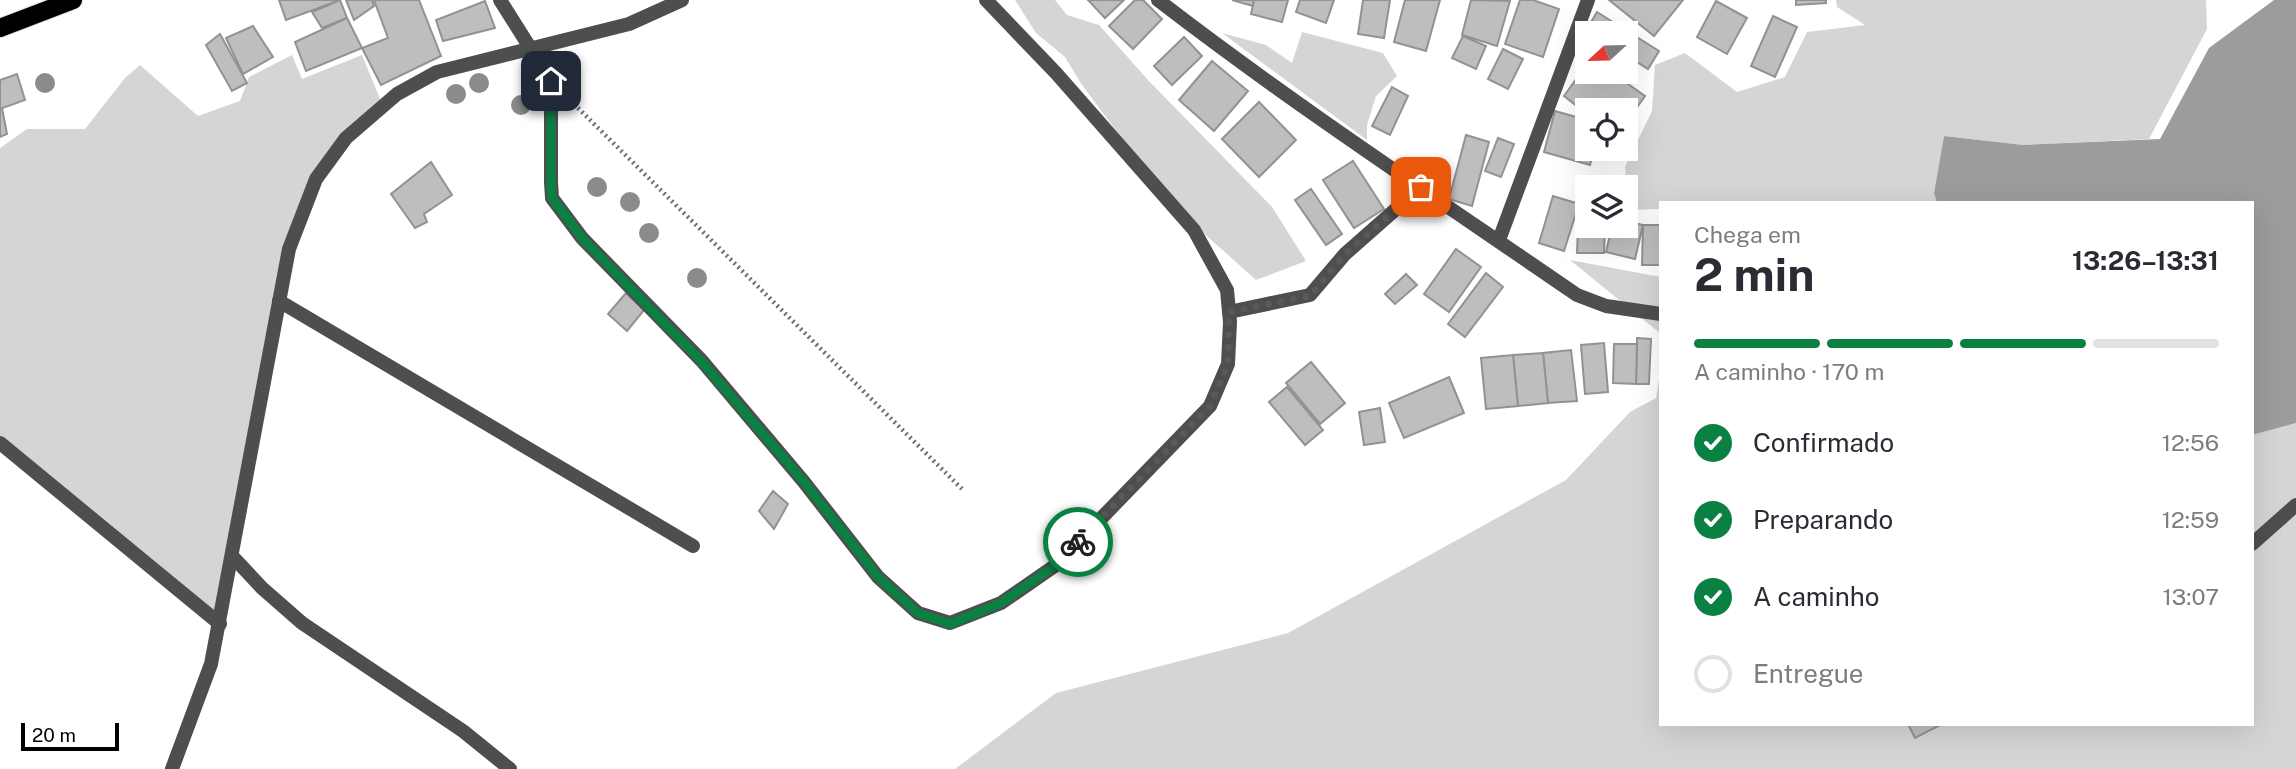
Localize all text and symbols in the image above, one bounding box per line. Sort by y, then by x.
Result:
north arrow [1575,21,1638,84]
map controls [1575,21,1638,238]
pin [521,51,581,111]
icon: home [532,62,570,100]
button: locate [1575,98,1638,161]
pin [1391,157,1451,217]
icon: bag [1402,168,1440,206]
button: layers [1575,175,1638,238]
text: Chega em [1694,221,1801,248]
text: 13:26–13:31 [2072,245,2219,276]
text: 2 min [1694,247,1814,301]
text: A caminho · 170 m [1694,358,1884,385]
icon: check [1694,424,1732,462]
text: Confirmado [1753,427,1894,458]
text: 12:56 [2162,429,2219,456]
icon: check [1694,501,1732,539]
text: Preparando [1753,504,1893,535]
text: 12:59 [2162,506,2219,533]
courier [1043,507,1113,577]
icon: bike [1059,523,1097,561]
icon: check [1694,578,1732,616]
text: A caminho [1753,581,1880,612]
text: 13:07 [2162,583,2219,610]
text: Entregue [1753,658,1864,689]
scale bar [21,720,119,752]
text: 20 m [32,724,76,746]

